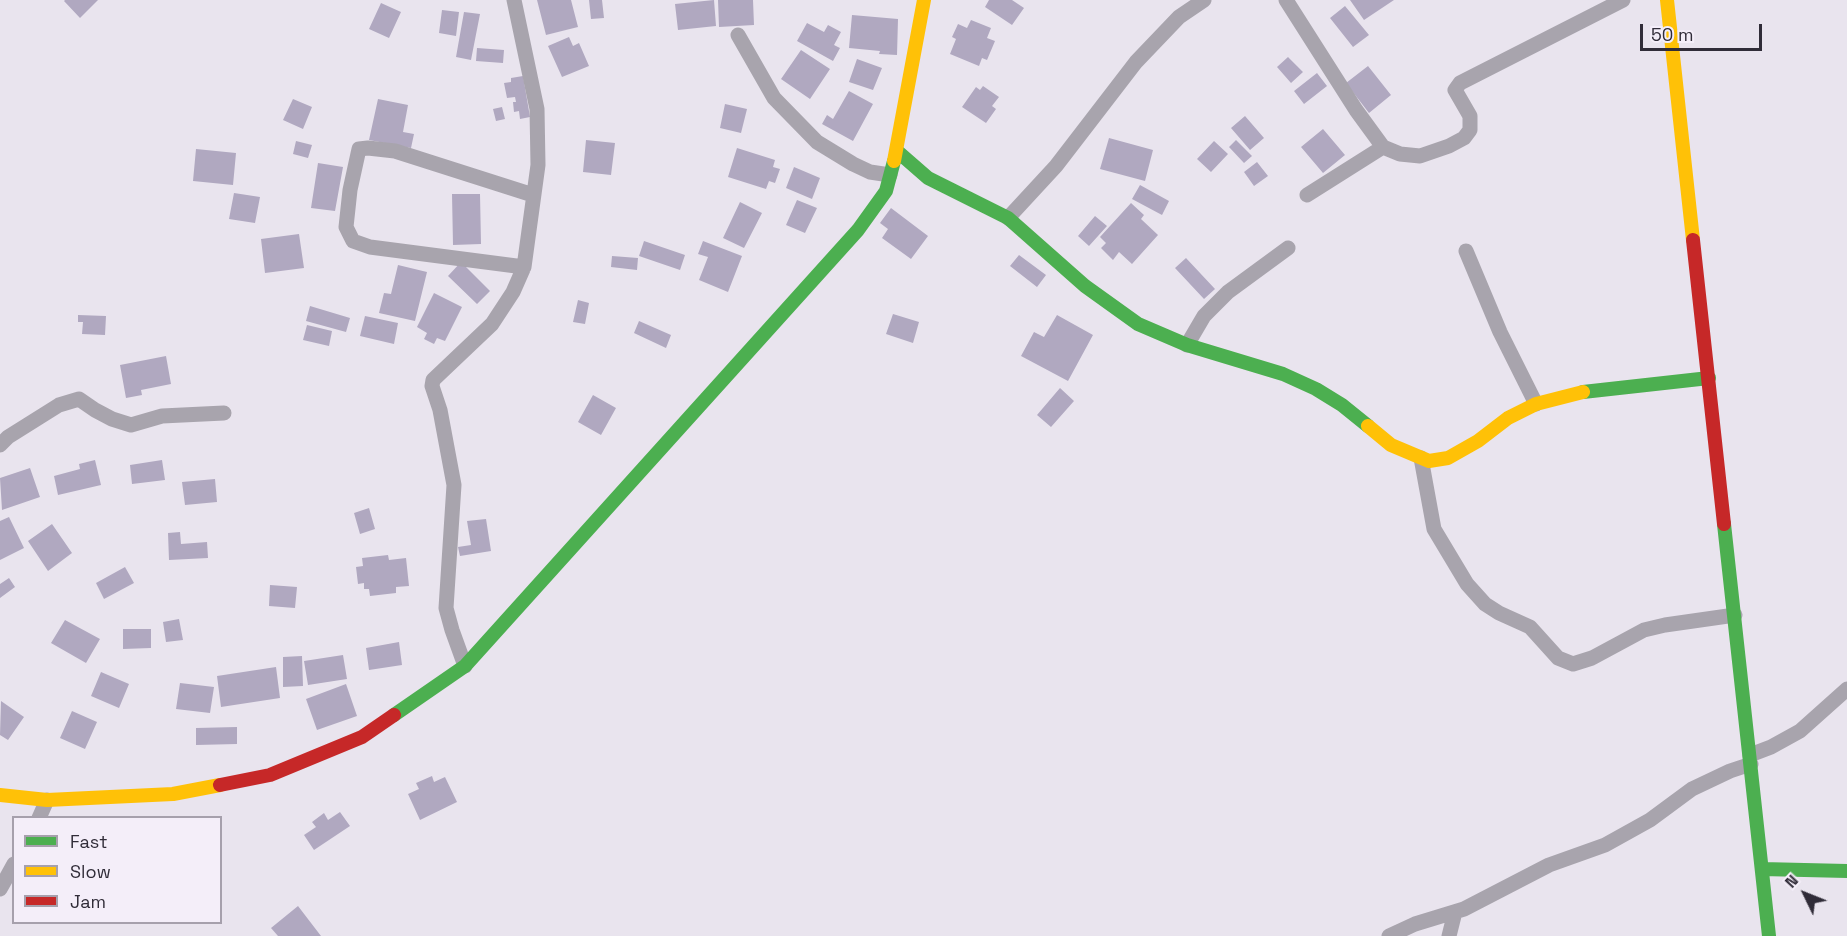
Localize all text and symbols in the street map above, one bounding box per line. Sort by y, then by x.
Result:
scale bar [1643,12,1764,50]
text: 50 m [1651,23,1693,46]
legend [12,816,222,924]
text: Fast [70,830,107,853]
text: Slow [70,860,111,883]
north arrow [1775,864,1835,924]
text: N [1780,870,1803,892]
text: Jam [70,890,106,913]

